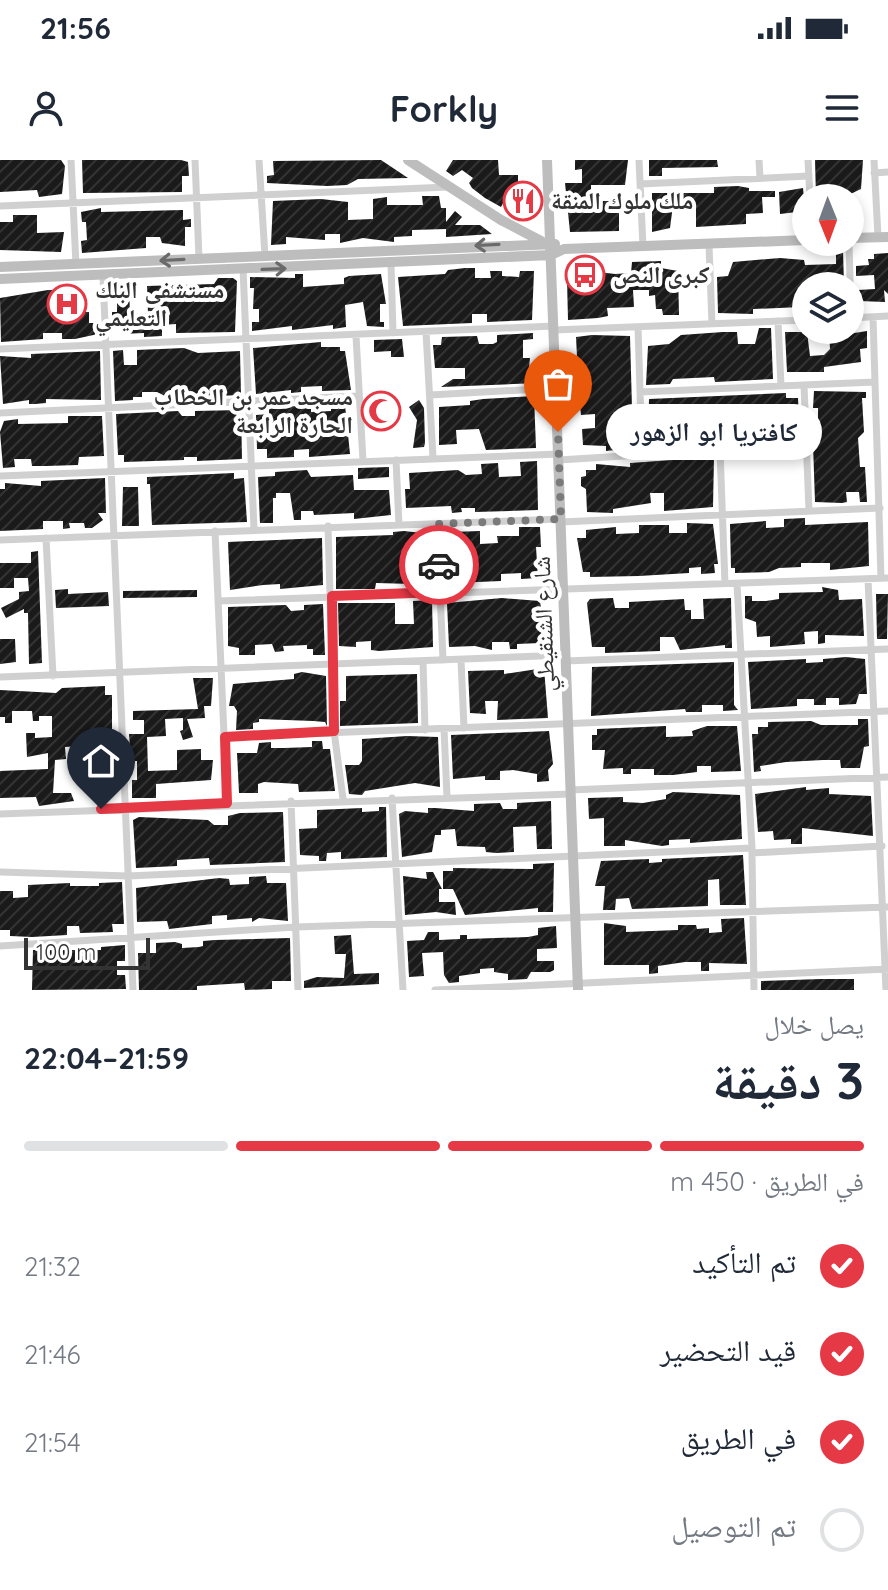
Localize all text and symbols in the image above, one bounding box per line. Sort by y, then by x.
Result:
text: 21:56 [40,9,111,47]
icon: person [24,86,68,130]
text: Forkly [390,86,498,131]
icon: menu [820,86,864,130]
restaurant icon: ملك ملوك المنقة [502,180,544,222]
north arrow [792,184,864,256]
map controls [792,184,864,344]
place label: ملك ملوك المنقة [551,185,693,215]
one-way arrow [474,237,501,252]
one-way arrow [159,253,186,268]
bus stop icon: كبرى النص [564,254,606,296]
place label: كبرى النص [613,259,710,289]
one-way arrow [260,262,287,277]
button: layers [792,272,864,344]
place label: مستشفى البلك التعليمي [95,274,224,337]
hospital icon: مستشفى البلك التعليمي [46,283,88,325]
pin [524,350,592,432]
icon: bag [536,362,580,406]
place label: مسجد عمر بن الخطاب الحارة الرابعة [154,381,353,439]
mosque icon: مسجد عمر بن الخطاب الحارة الرابعة [360,390,402,432]
callout: كافتريا ابو الزهور [606,404,822,460]
text: كافتريا ابو الزهور [630,415,798,448]
courier [399,525,479,605]
icon: car [417,543,461,587]
street label: شارع الشنقيطي [526,556,565,692]
pin [67,727,135,809]
icon: home [79,739,123,783]
scale bar [24,934,150,970]
text: 100 m [36,938,96,966]
text: يصل خلال [765,1008,864,1041]
text: 21:59–22:04 [24,1039,189,1077]
text: 3 دقيقة [712,1047,864,1112]
text: في الطريق · 450 m [670,1165,864,1198]
text: تم التأكيد [692,1243,796,1281]
icon: check [820,1244,864,1288]
text: 21:32 [24,1250,81,1283]
text: قيد التحضير [660,1331,796,1369]
icon: check [820,1332,864,1376]
text: 21:46 [24,1338,81,1371]
text: في الطريق [681,1419,796,1457]
icon: check [820,1420,864,1464]
text: 21:54 [24,1426,81,1459]
text: تم التوصيل [671,1507,796,1545]

